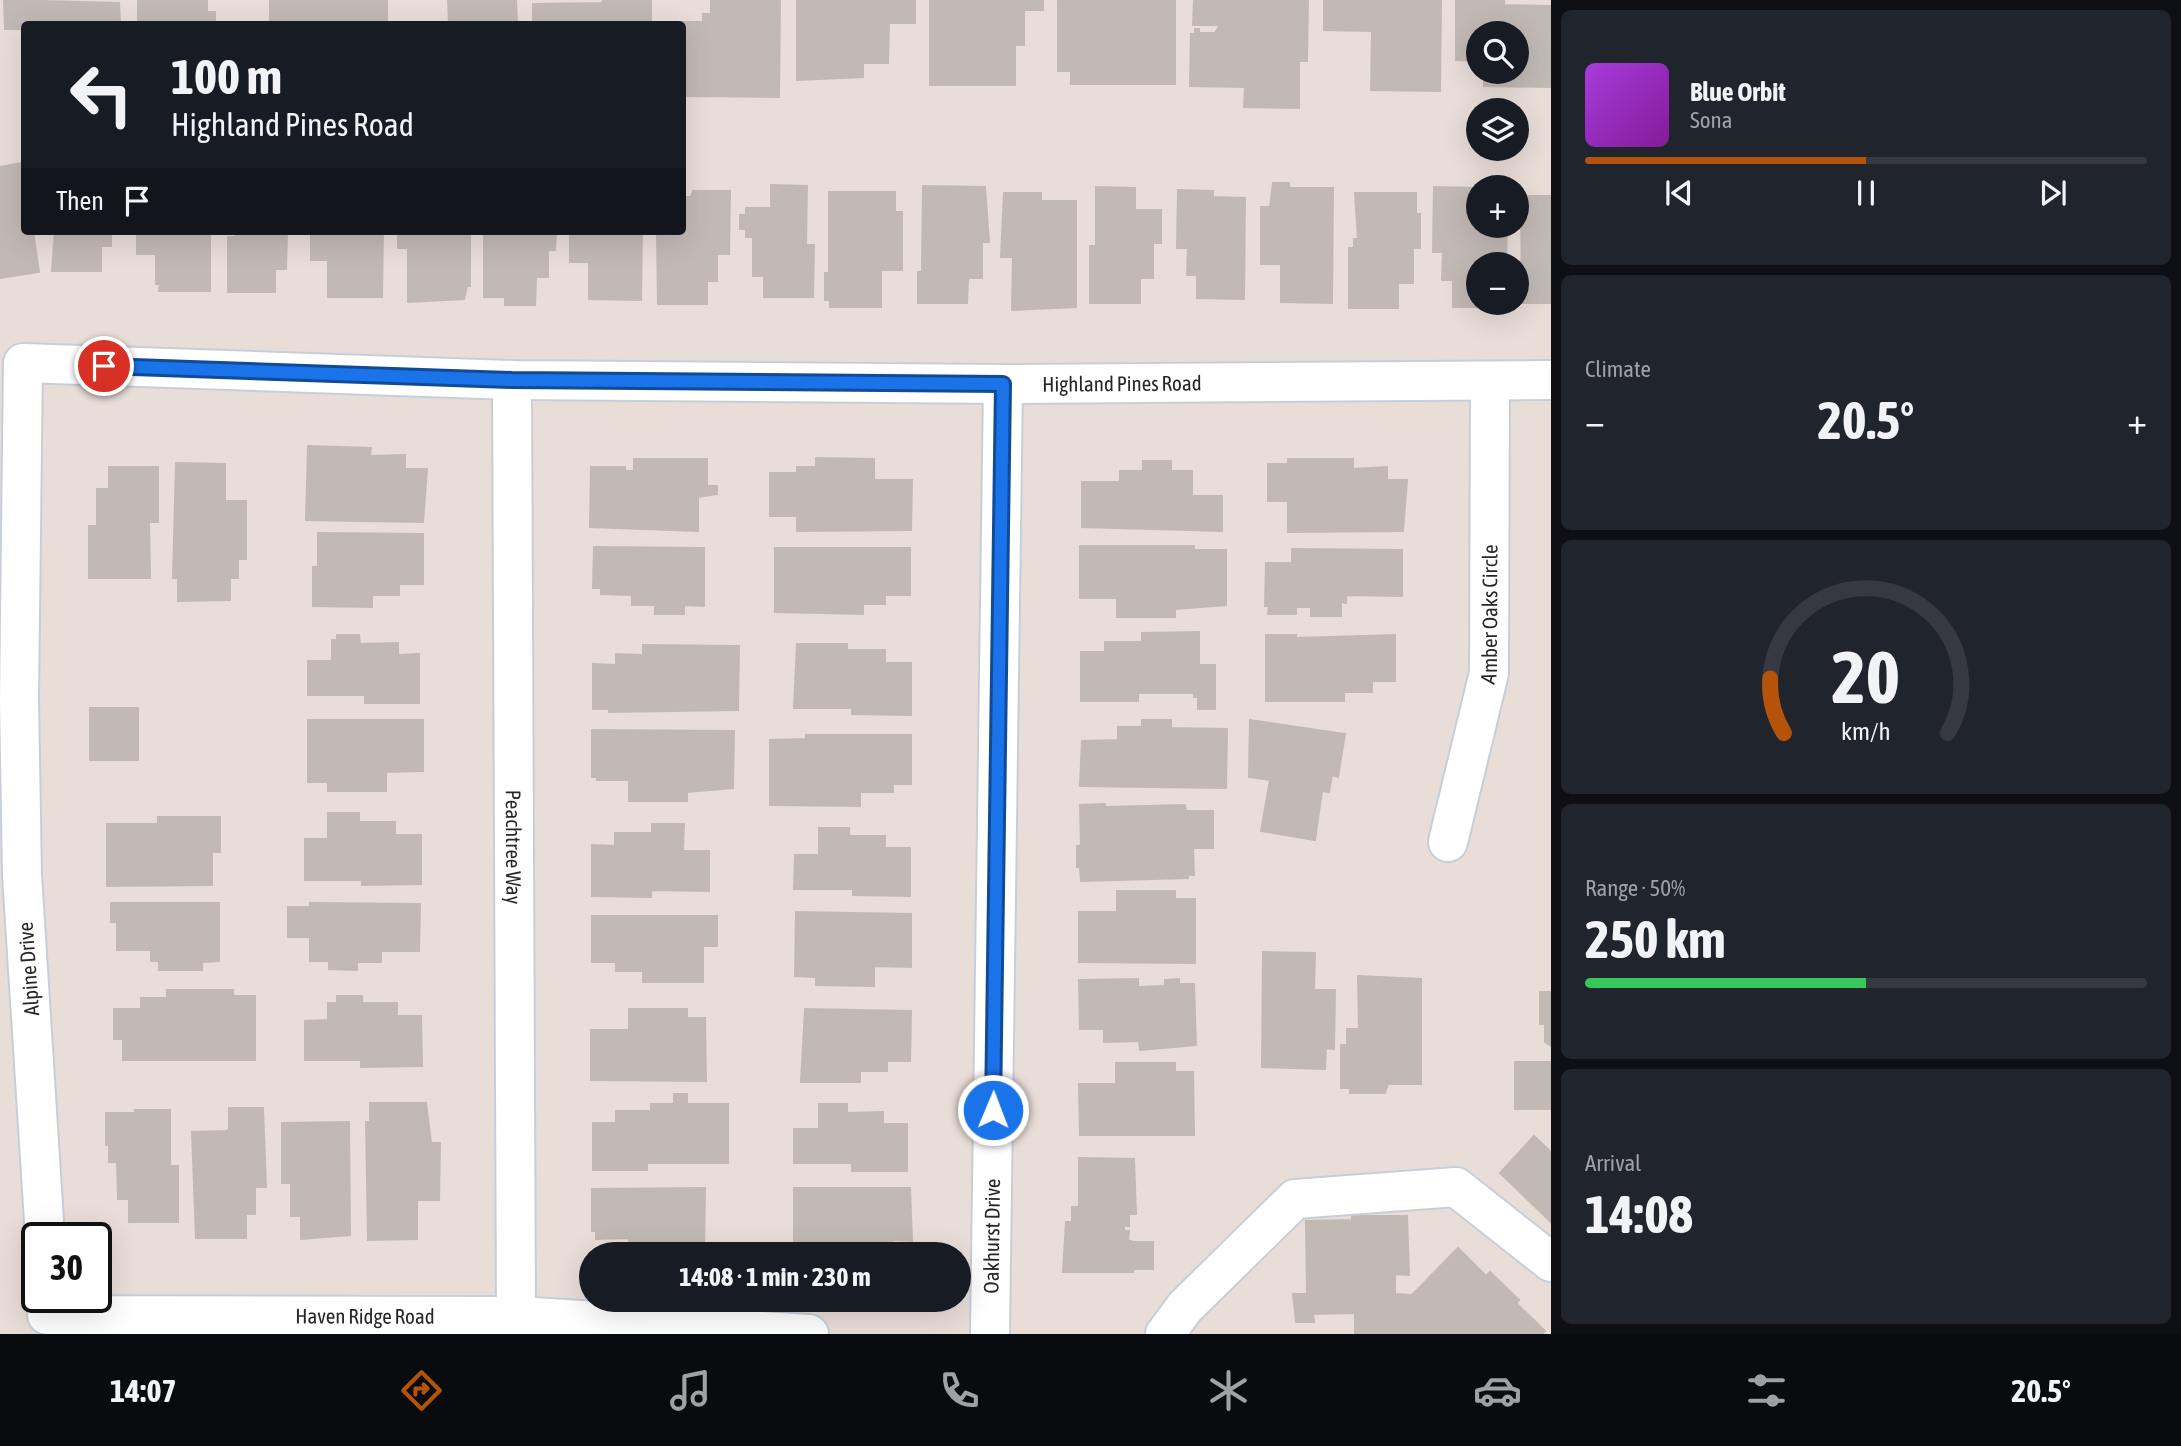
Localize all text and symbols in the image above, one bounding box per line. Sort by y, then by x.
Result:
map controls [1466,21,1529,315]
button: search [1466,21,1529,84]
text: 100 m [171,48,282,104]
icon: left [56,49,147,140]
text: Blue Orbit [1690,77,1786,107]
button: layers [1466,98,1529,161]
text: Highland Pines Road [171,106,414,143]
text: Sona [1690,107,1732,133]
icon: previous [1660,174,1698,212]
icon: pause [1847,174,1885,212]
icon: next [2034,174,2072,212]
button: + [1466,175,1529,238]
icon: arrive [118,182,156,220]
text: Then [56,186,104,216]
button: − [1466,252,1529,315]
pin [74,336,134,396]
icon: arrive [85,347,123,385]
text: Climate [1585,356,1651,382]
street label: Highland Pines Road [1042,371,1202,396]
text: 20.5° [1818,390,1914,450]
text: − [1585,399,1605,442]
text: + [2127,399,2147,442]
street label: Amber Oaks Circle [1475,544,1501,686]
text: 20 [1832,635,1900,718]
text: km/h [1841,717,1891,745]
street label: Peachtree Way [502,790,526,905]
text: Range · 50% [1585,875,1685,901]
text: 250 km [1585,909,1726,969]
street label: Alpine Drive [13,921,43,1017]
position arrow [956,1073,1030,1147]
text: Arrival [1585,1150,1641,1176]
street label: Oakhurst Drive [979,1178,1004,1294]
text: 14:08 [1585,1184,1693,1244]
speed limit sign: 30 [21,1222,112,1313]
text: 14:08 · 1 min · 230 m [679,1262,871,1292]
street label: Haven Ridge Road [295,1304,435,1328]
icon: directions [397,1366,446,1415]
icon: music [666,1366,715,1415]
icon: phone [935,1366,984,1415]
icon: climate [1204,1366,1253,1415]
icon: car [1473,1366,1522,1415]
icon: filters [1742,1366,1791,1415]
text: 14:07 [110,1372,177,1409]
text: 20.5° [2011,1372,2071,1409]

